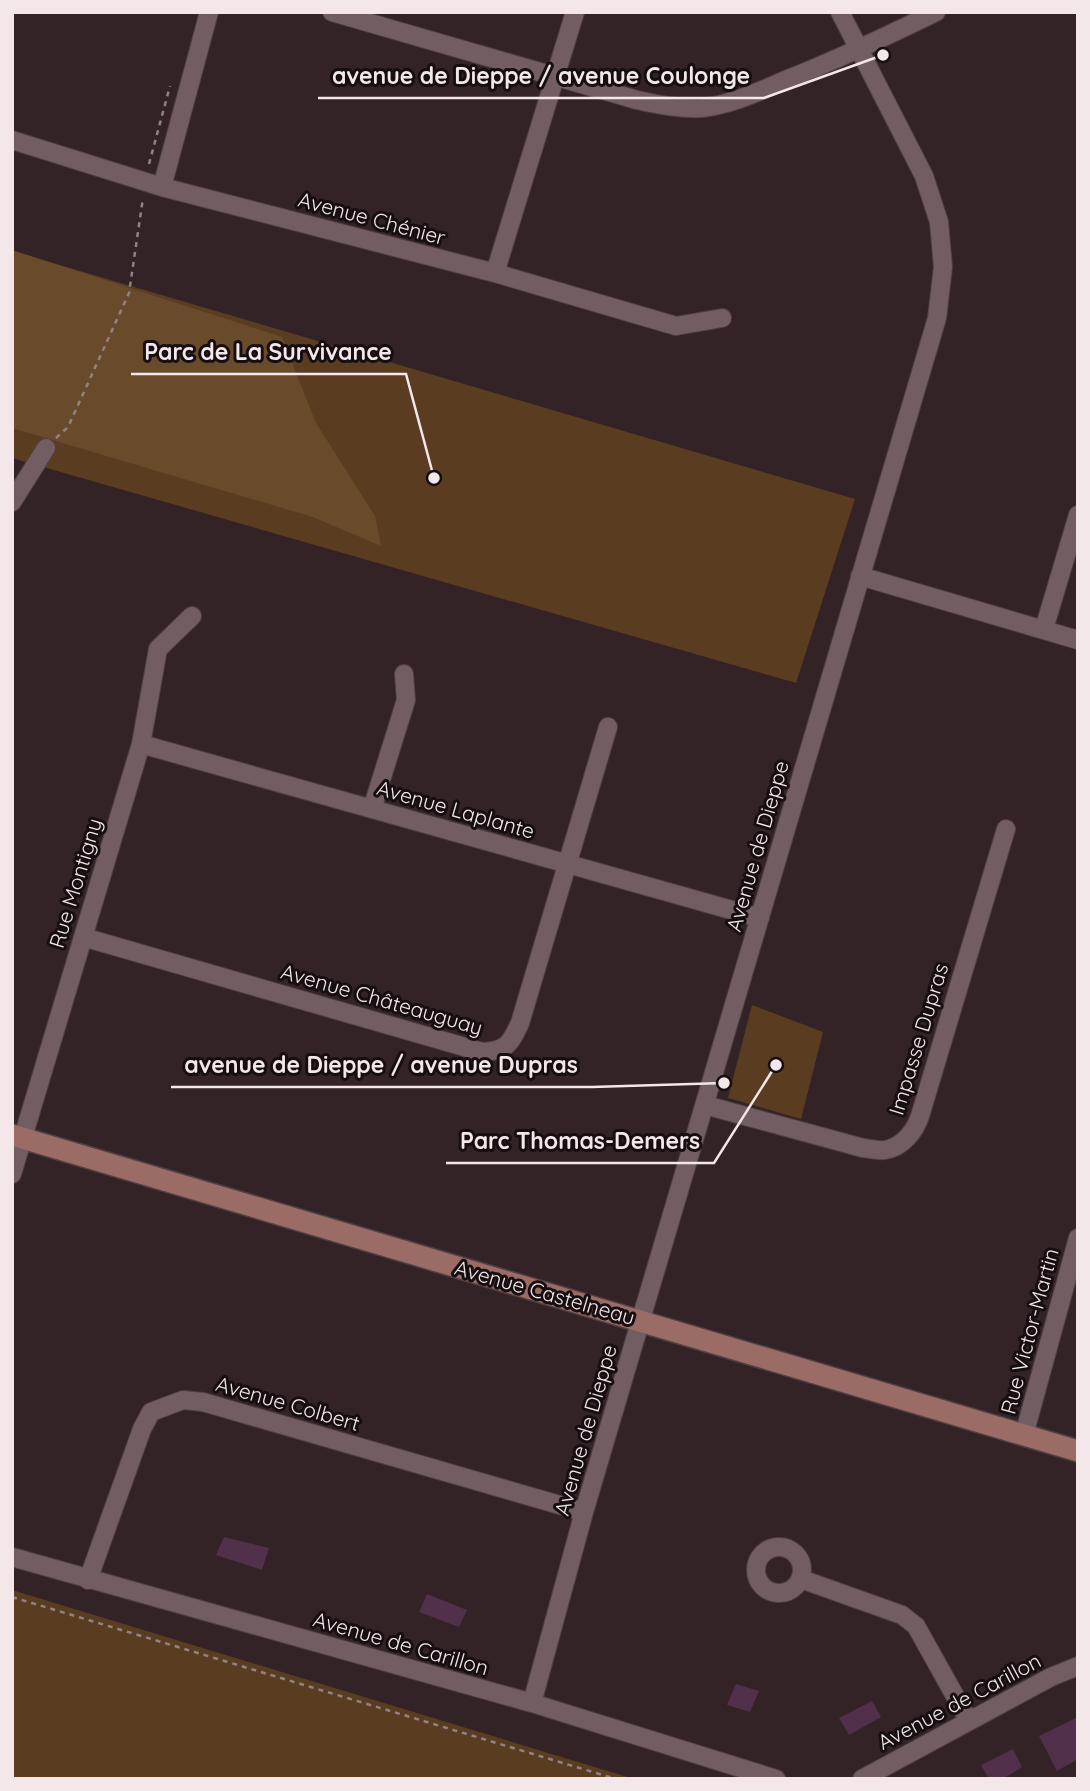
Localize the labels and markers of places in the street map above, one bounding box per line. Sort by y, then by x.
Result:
callout: avenue de Dieppe / avenue Coulonge [318,54,764,98]
callout: Parc de La Survivance [131,330,406,374]
callout: avenue de Dieppe / avenue Dupras [171,1043,592,1087]
callout: Parc Thomas-Demers [446,1119,714,1163]

